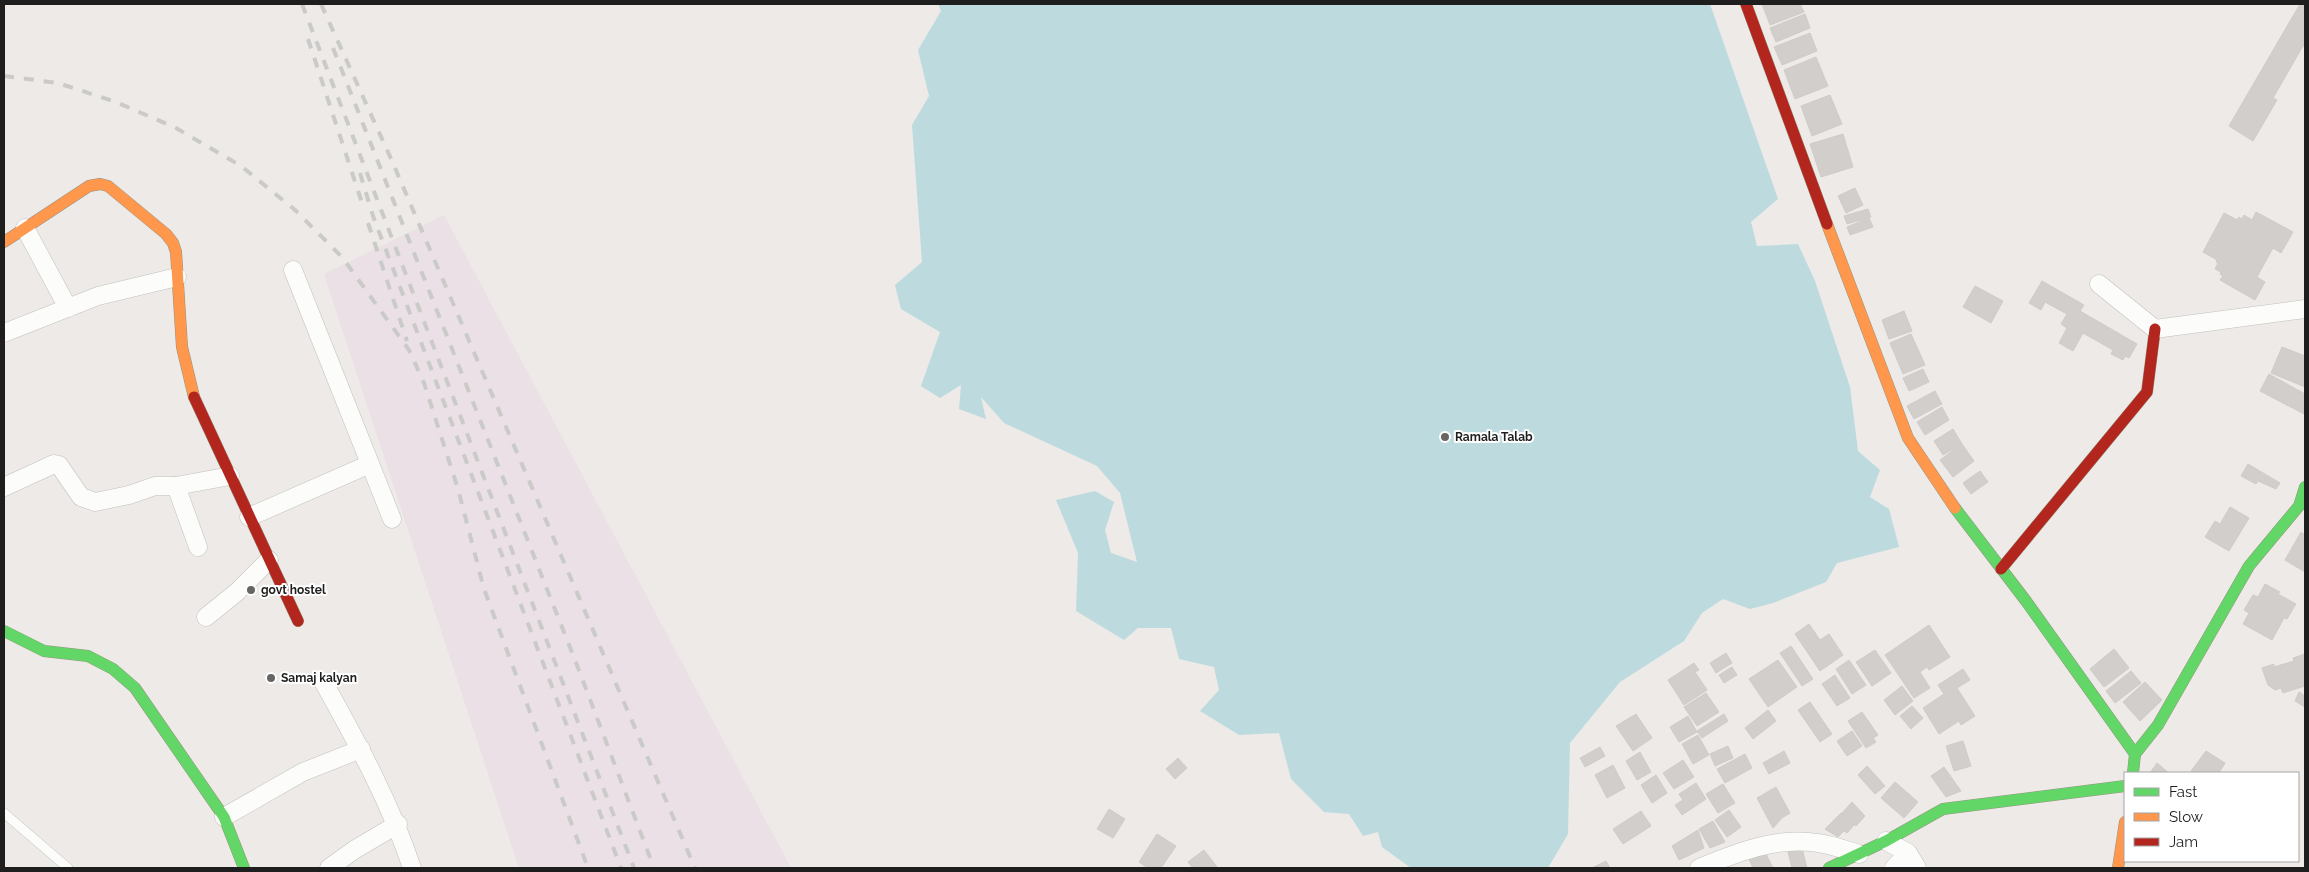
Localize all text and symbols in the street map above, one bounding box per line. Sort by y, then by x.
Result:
place label: Ramala Talab [1455,430,1533,444]
marker: Ramala Talab [1439,431,1451,443]
place label: govt hostel [261,583,326,597]
marker: govt hostel [245,584,257,596]
place label: Samaj kalyan [281,671,357,685]
marker: Samaj kalyan [265,672,277,684]
legend [2124,772,2299,862]
text: Fast [2169,783,2197,801]
text: Slow [2169,808,2203,826]
text: Jam [2169,833,2198,851]

